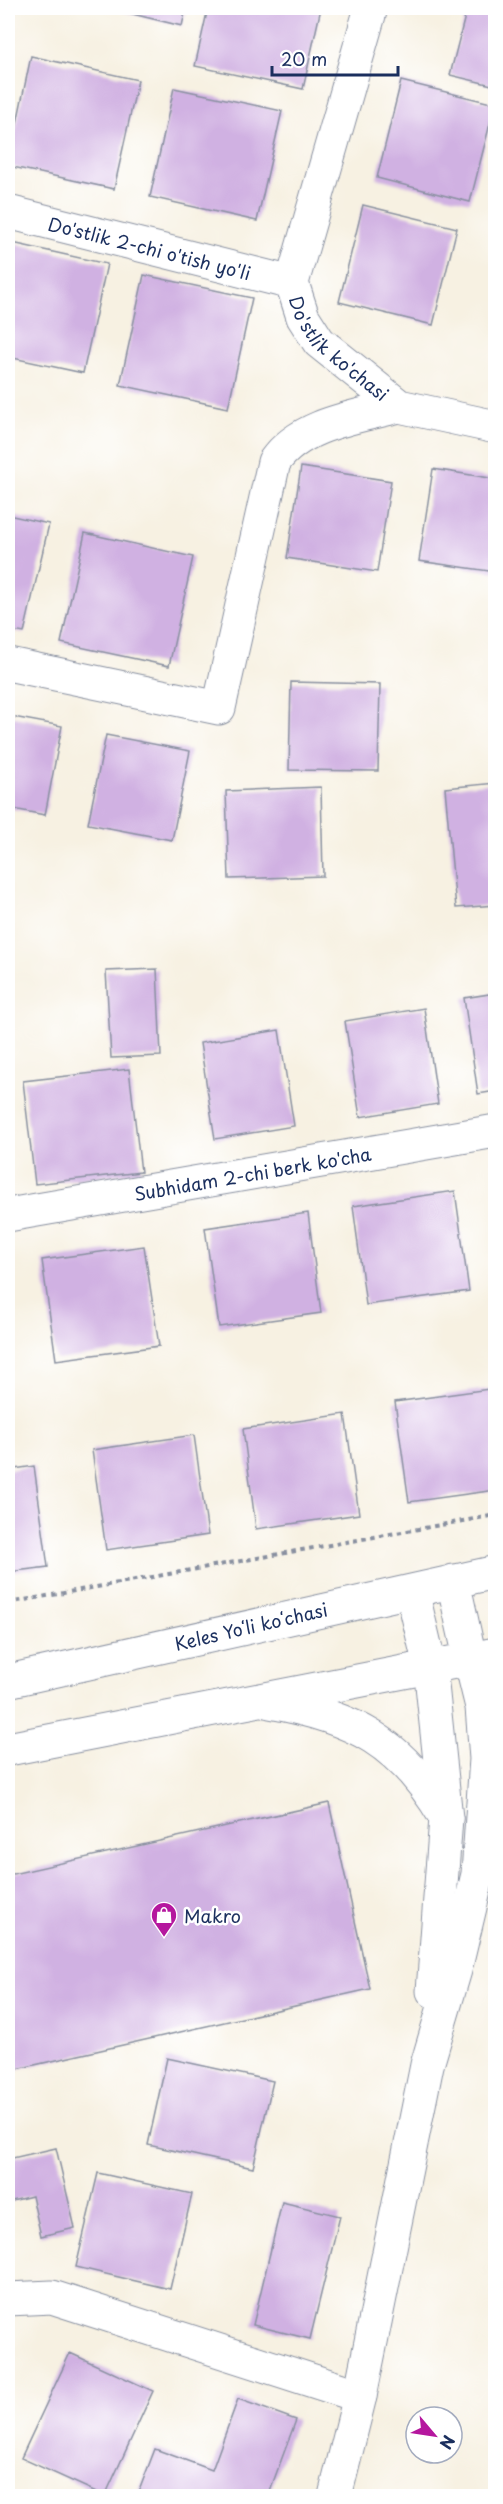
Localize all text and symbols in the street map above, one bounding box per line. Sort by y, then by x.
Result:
scale bar [272,39,398,77]
text: 20 m [281,45,327,72]
street label: Do'stlik 2-chi o'tish yo'li [45,209,254,286]
street label: Do'stlik ko'chasi [283,292,395,407]
street label: Subhidam 2-chi berk ko'cha [132,1139,374,1207]
street label: Keles Yoʻli koʻchasi [172,1595,330,1657]
shop icon: Makro [149,1900,179,1938]
place label: Makro [184,1902,241,1929]
north arrow [404,2405,464,2465]
text: N [434,2431,462,2454]

